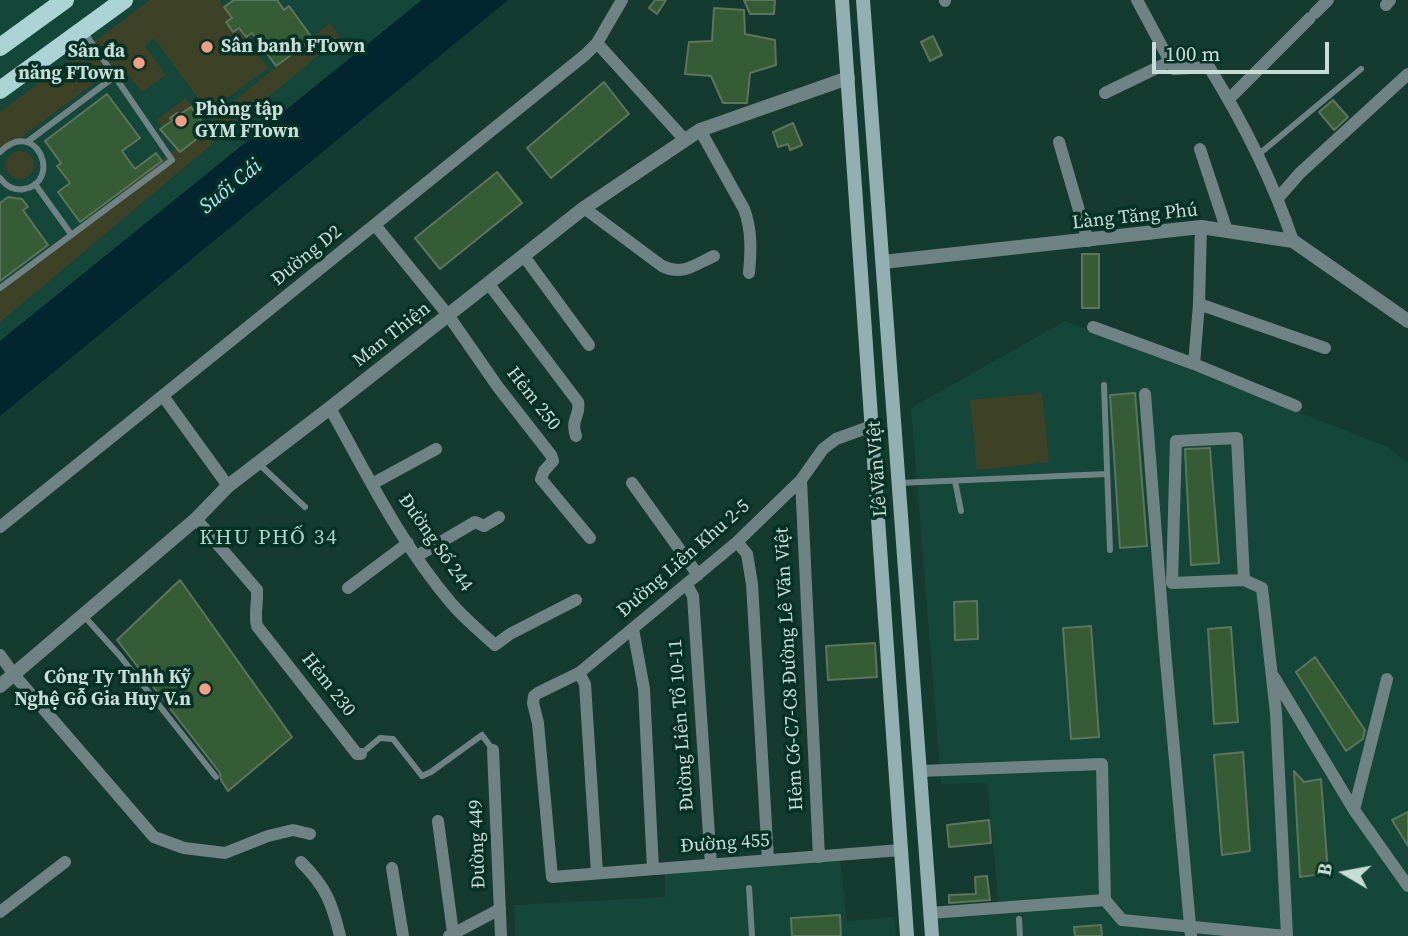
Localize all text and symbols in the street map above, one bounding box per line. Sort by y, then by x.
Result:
scale bar [1156,28,1333,72]
place label: Sân banh FTown [221,36,365,58]
marker: Sân banh FTown [199,39,215,55]
text: 100 m [1165,39,1220,68]
place label: Sân đa năng FTown [18,41,125,85]
marker: Sân đa năng FTown [131,55,147,71]
place label: Phòng tập GYM FTown [195,99,299,143]
marker: Phòng tập GYM FTown [173,113,189,129]
water label: Suối Cái [195,154,267,220]
street label: Làng Tăng Phú [1071,199,1199,235]
street label: Đường D2 [267,221,347,291]
street label: Man Thiện [349,298,435,372]
street label: Hẻm 250 [501,363,565,435]
street label: Lê Văn Việt [863,420,893,518]
street label: Đường Số 244 [393,490,477,596]
street label: Đường Liên Khu 2-5 [613,495,755,623]
district label: KHU PHỐ 34 [200,526,338,552]
street label: Hẻm C6-C7-C8 Đường Lê Văn Việt [771,527,809,811]
street label: Đường Liên Tổ 10-11 [665,638,699,812]
street label: Hẻm 230 [296,649,360,721]
place label: Công Ty Tnhh Kỹ Nghệ Gỗ Gia Huy V.n [14,667,191,711]
marker: Công Ty Tnhh Kỹ Nghệ Gỗ Gia Huy V.n [197,681,213,697]
street label: Đường 449 [465,799,491,889]
street label: Đường 455 [680,830,770,858]
north arrow [1310,838,1380,908]
text: B [1310,861,1338,878]

